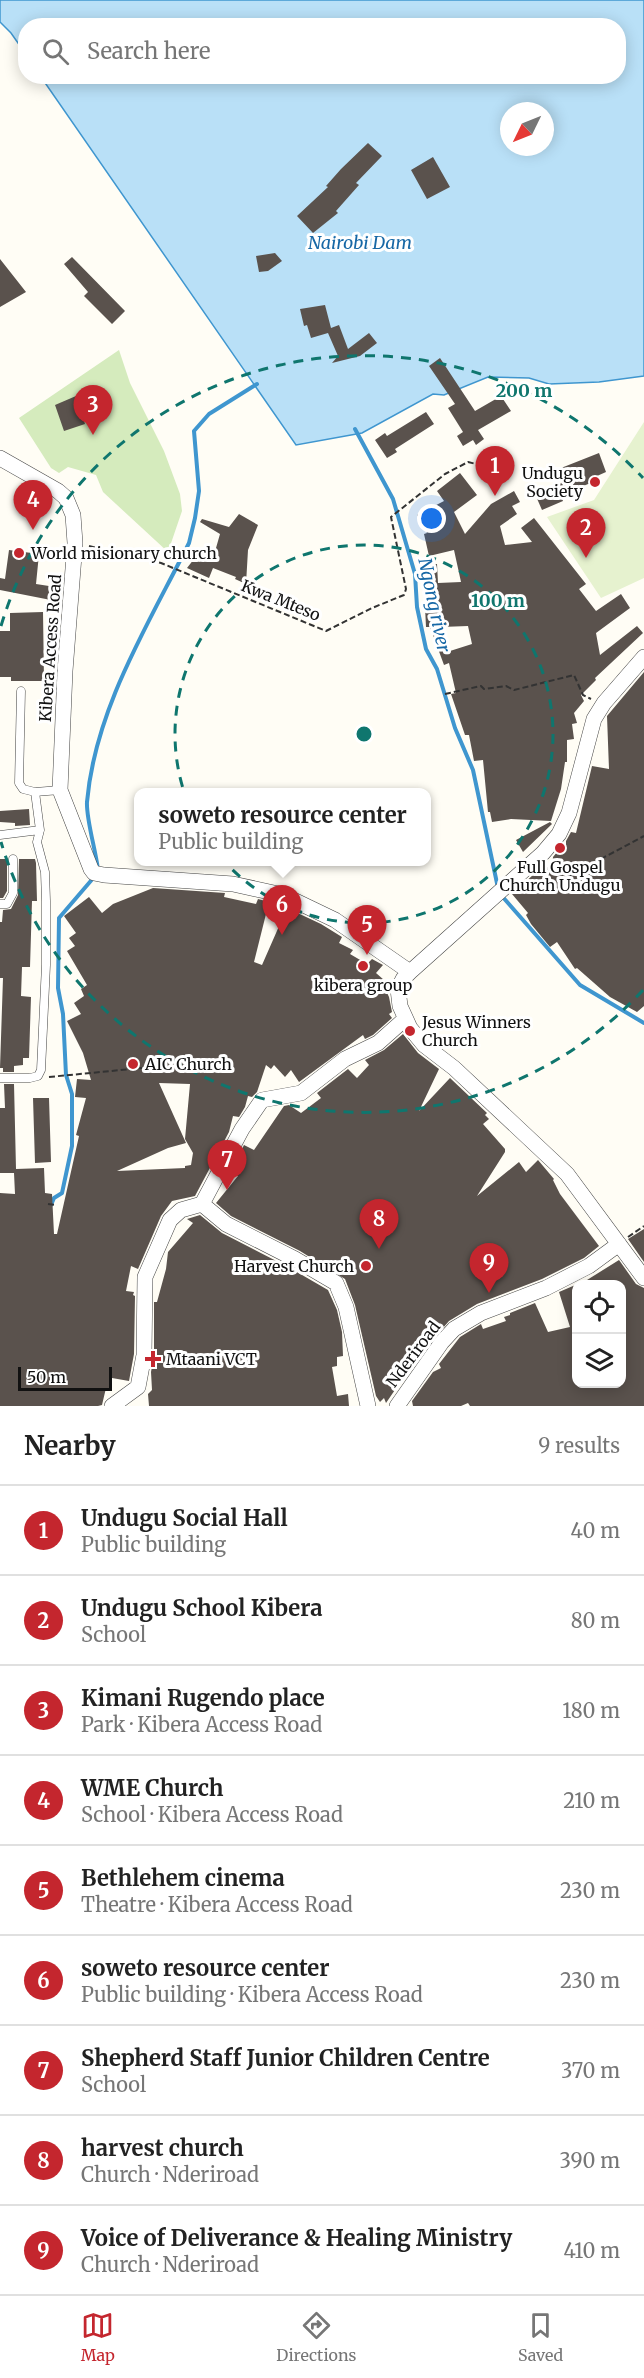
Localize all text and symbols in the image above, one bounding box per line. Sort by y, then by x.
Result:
search box [18,18,626,84]
icon: search [39,35,72,68]
text: Search here [87,37,210,65]
north arrow [500,102,554,156]
water label: Nairobi Dam [308,231,412,254]
text: 200 m [496,379,552,402]
pin: 3 [74,386,112,435]
pin: 1 [476,446,514,496]
place label: Undugu Society [522,463,584,501]
marker: Undugu Society [588,475,602,489]
pin: 4 [14,480,52,530]
your location [417,504,446,533]
pin: 2 [566,508,606,558]
place label: World misionary church [30,543,217,563]
marker: World misionary church [12,546,26,560]
water label: Ngong river [413,556,456,655]
street label: Kibera Access Road [35,573,65,723]
street label: Kwa Mteso [239,575,323,625]
text: 100 m [471,589,525,612]
centre of rings [354,724,374,744]
popup [134,788,431,866]
text: soweto resource center [158,801,407,829]
text: Public building [158,829,303,854]
marker: Full Gospel Church Undugu [553,841,567,855]
place label: Full Gospel Church Undugu [500,857,620,895]
pin: 6 [262,886,302,935]
pin: 5 [348,906,386,955]
marker: kibera group [356,959,370,973]
place label: kibera group [314,975,412,995]
place label: Jesus Winners Church [421,1012,531,1050]
marker: Jesus Winners Church [403,1024,417,1038]
place label: AIC Church [144,1054,232,1074]
marker: AIC Church [126,1057,140,1071]
pin: 7 [208,1140,246,1190]
pin: 8 [360,1200,398,1249]
pin: 9 [470,1244,508,1293]
place label: Harvest Church [234,1256,354,1276]
marker: Harvest Church [359,1259,373,1273]
map controls [572,1280,626,1388]
button: locate [572,1280,626,1334]
street label: Nderiroad [382,1317,444,1391]
button: layers [572,1334,626,1388]
place label: Mtaani VCT [166,1349,257,1369]
marker: Mtaani VCT [144,1350,162,1368]
scale bar [18,1364,112,1392]
text: 50 m [27,1367,66,1387]
text: Nearby [24,1429,116,1462]
text: 9 results [538,1433,620,1458]
text: Undugu Social Hall [81,1504,288,1532]
text: 1 [39,1518,48,1543]
text: 40 m [570,1518,620,1543]
text: Public building [81,1532,226,1557]
text: Undugu School Kibera [81,1594,322,1622]
text: 2 [38,1608,49,1633]
text: 80 m [571,1608,620,1633]
text: School [81,1622,146,1647]
text: Kimani Rugendo place [81,1684,325,1712]
text: 3 [38,1698,49,1723]
text: 180 m [562,1698,620,1723]
text: Park · Kibera Access Road [81,1712,322,1737]
text: WME Church [81,1774,224,1802]
text: 4 [37,1788,50,1813]
text: 210 m [563,1788,620,1813]
text: School · Kibera Access Road [81,1802,343,1827]
text: Bethlehem cinema [81,1864,285,1892]
text: 5 [38,1878,49,1903]
text: 230 m [560,1878,620,1903]
text: Theatre · Kibera Access Road [81,1892,353,1917]
text: soweto resource center [81,1954,329,1982]
text: 6 [37,1968,50,1993]
text: 230 m [560,1968,620,1993]
text: Public building · Kibera Access Road [81,1982,423,2007]
text: Shepherd Staff Junior Children Centre [81,2044,490,2072]
text: 7 [38,2058,50,2083]
text: 370 m [561,2058,620,2083]
text: School [81,2072,146,2097]
text: harvest church [81,2134,244,2162]
text: 8 [37,2148,50,2173]
text: 390 m [560,2148,620,2173]
text: Church · Nderiroad [81,2162,259,2187]
text: Voice of Deliverance & Healing Ministry [81,2224,512,2252]
text: 9 [37,2238,50,2263]
text: 410 m [563,2238,620,2263]
text: Church · Nderiroad [81,2252,259,2277]
tab: Map [81,2309,115,2365]
tab: Directions [276,2309,356,2365]
tab: Saved [518,2309,563,2365]

